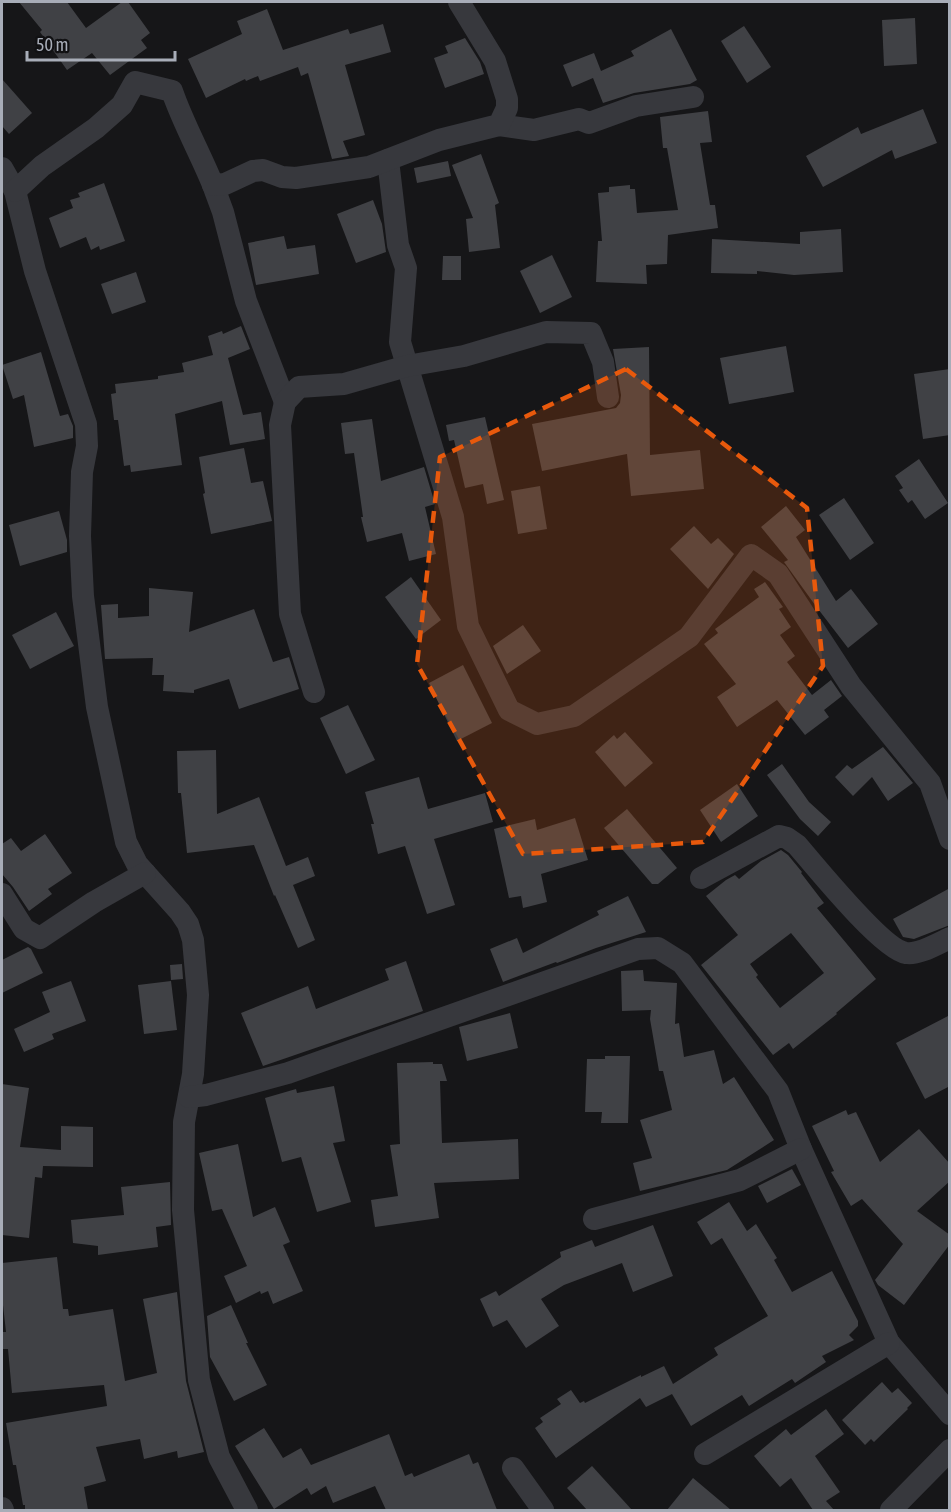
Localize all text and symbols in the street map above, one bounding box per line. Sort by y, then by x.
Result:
scale bar [27,24,176,62]
text: 50 m [36,34,68,55]

